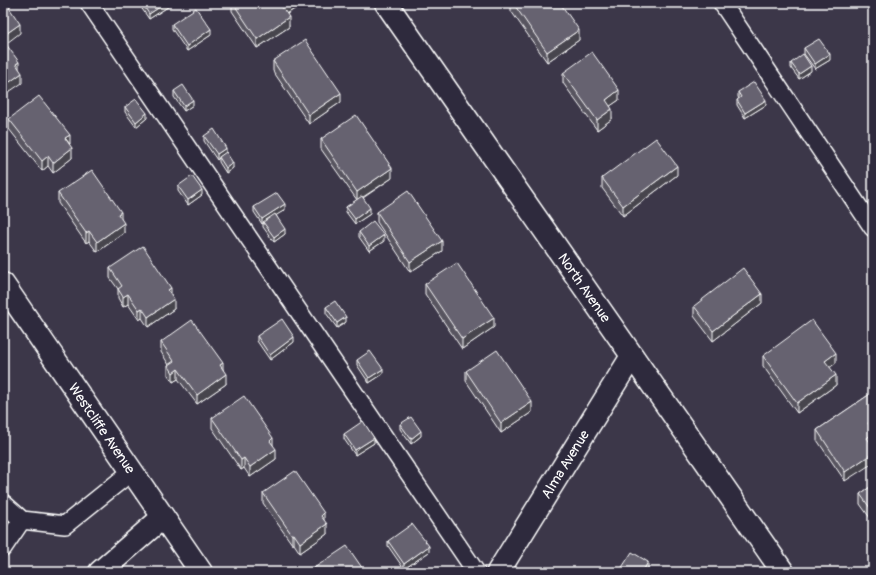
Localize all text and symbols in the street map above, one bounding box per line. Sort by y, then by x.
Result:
street label: North Avenue [555,250,615,325]
street label: Westcliffe Avenue [65,380,139,477]
street label: Alma Avenue [537,427,593,501]

